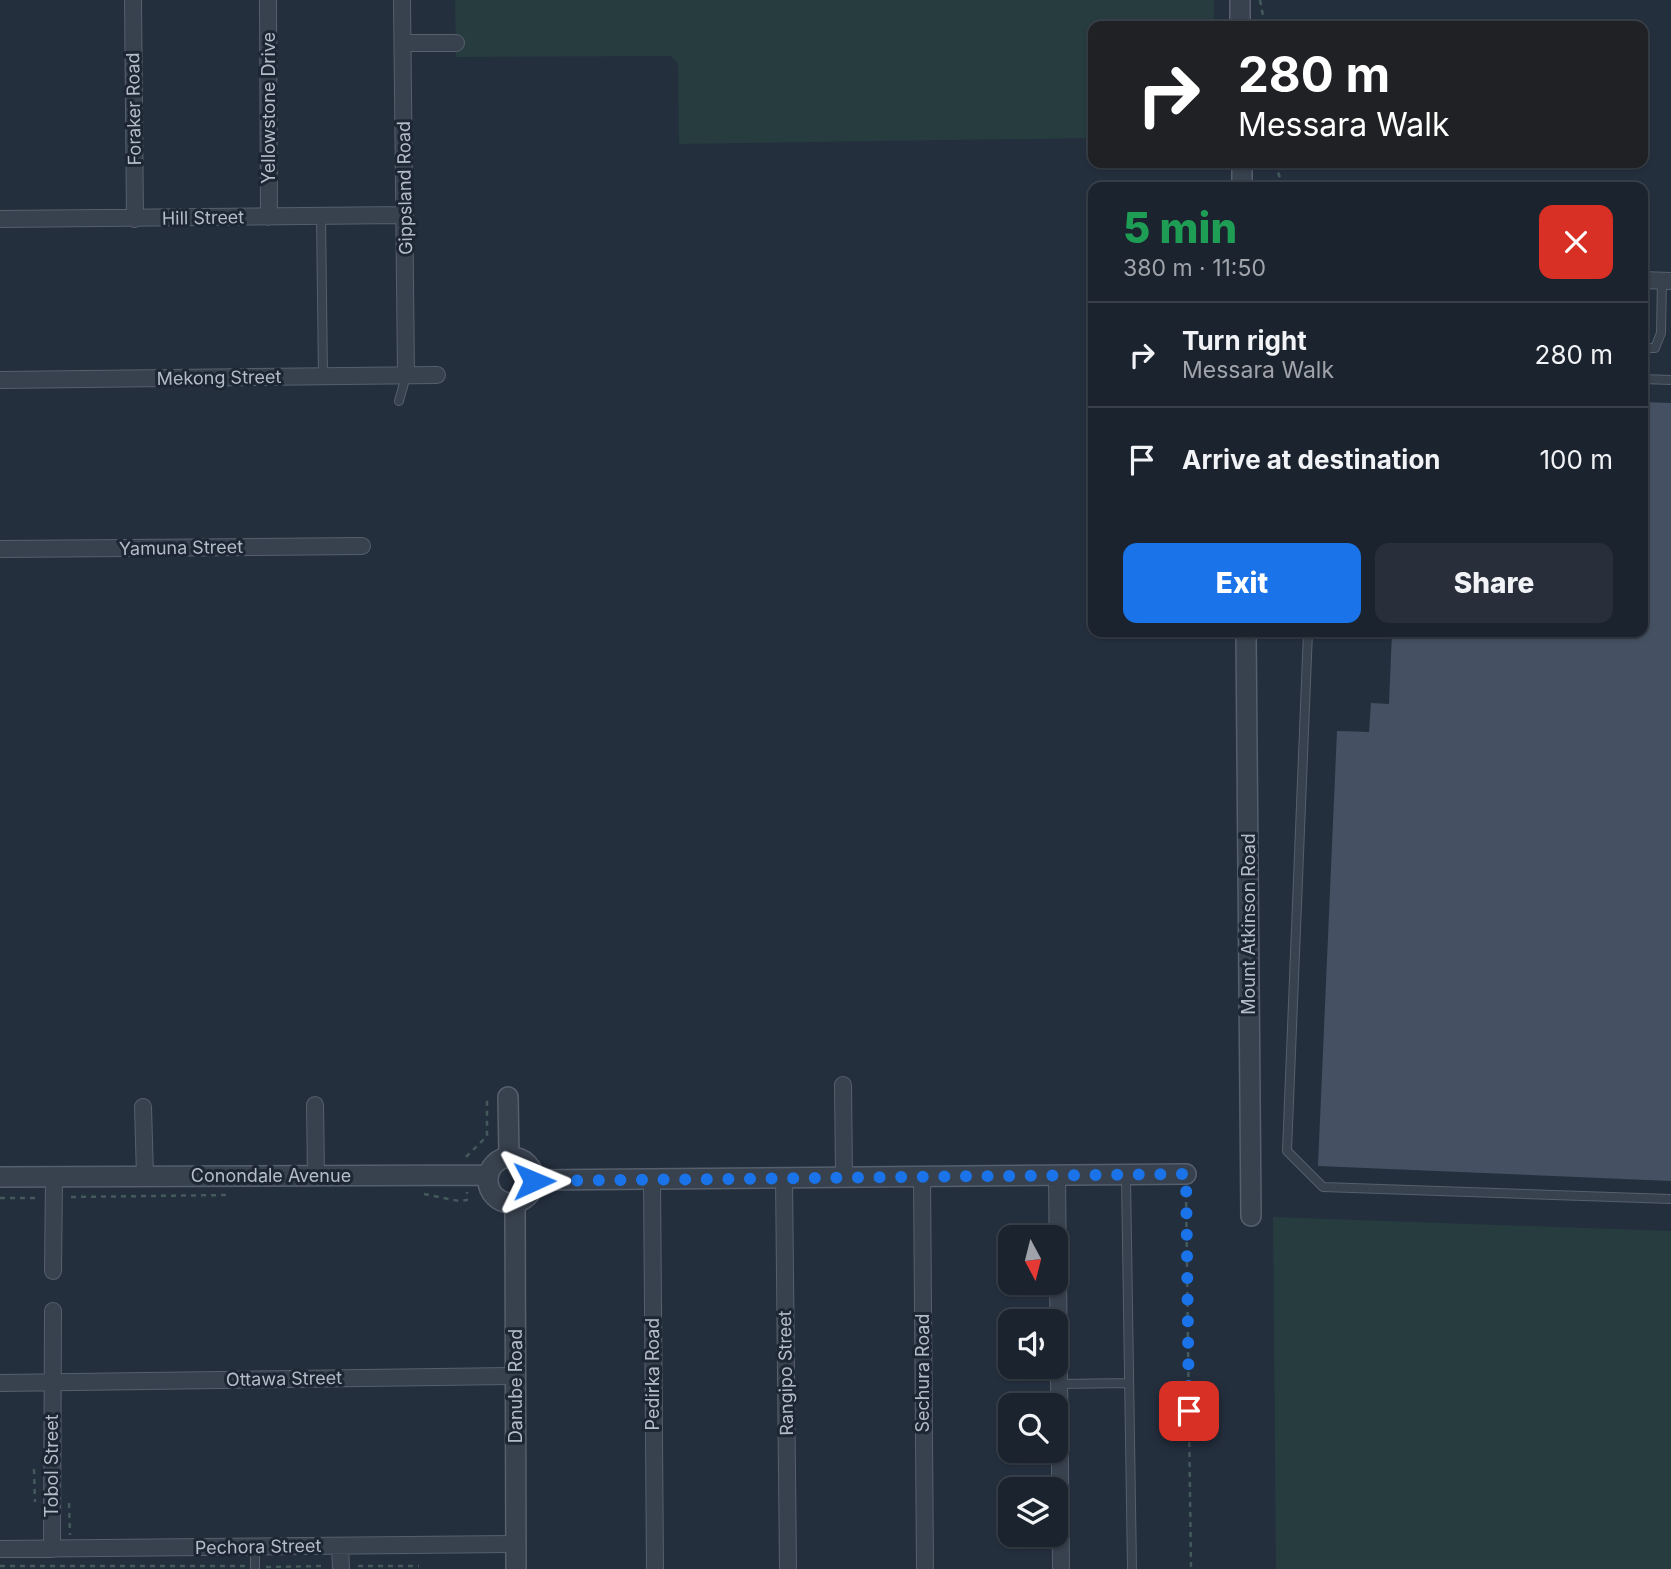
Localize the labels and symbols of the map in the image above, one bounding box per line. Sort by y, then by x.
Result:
street label: Yellowstone Drive [258,32,279,184]
street label: Foraker Road [122,52,145,166]
street label: Gippsland Road [393,121,416,255]
street label: Hill Street [162,206,244,229]
street label: Mekong Street [157,366,282,389]
street label: Yamuna Street [119,536,243,559]
street label: Mount Atkinson Road [1238,833,1259,1015]
position arrow [497,1144,571,1218]
street label: Conondale Avenue [191,1165,351,1186]
north arrow [998,1225,1068,1295]
street label: Rangipo Street [774,1310,797,1436]
street label: Sechura Road [912,1314,933,1432]
street label: Pedirka Road [642,1318,663,1430]
street label: Danube Road [505,1329,526,1443]
street label: Ottawa Street [226,1367,342,1390]
pin [1159,1381,1219,1441]
street label: Tobol Street [41,1414,62,1518]
street label: Pechora Street [195,1535,321,1558]

